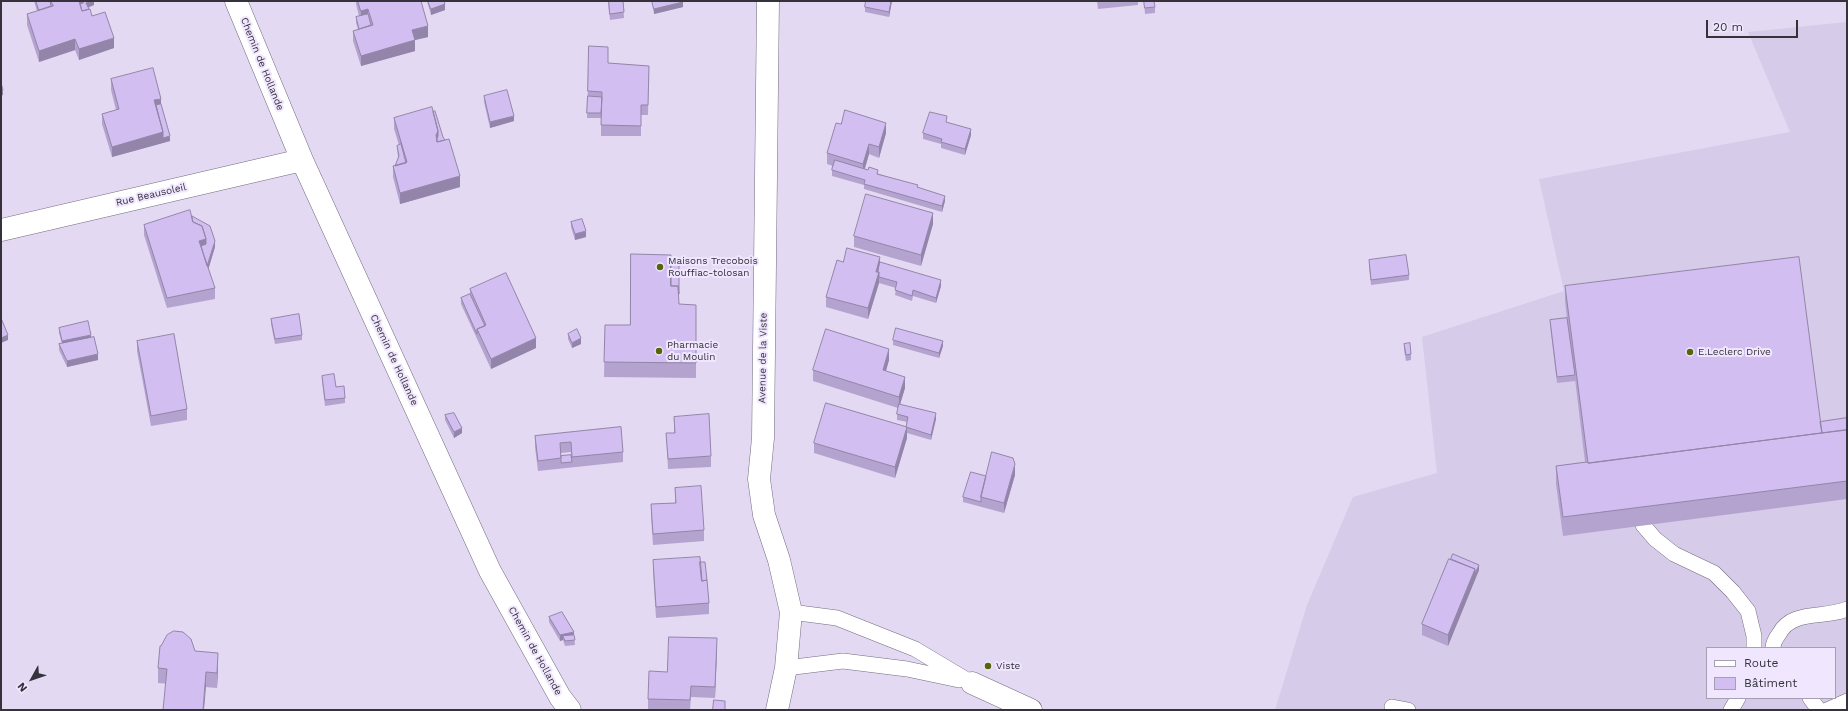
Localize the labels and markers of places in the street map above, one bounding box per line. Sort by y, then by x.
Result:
place label: Maisons Trecobois Rouffiac-tolosan [668,255,758,278]
marker: Maisons Trecobois Rouffiac-tolosan [655,262,665,272]
place label: Pharmacie du Moulin [667,339,718,362]
marker: Pharmacie du Moulin [654,346,664,356]
place label: E.Leclerc Drive [1698,346,1771,358]
marker: E.Leclerc Drive [1685,347,1695,357]
place label: Viste [996,660,1020,672]
marker: Viste [983,661,993,671]

